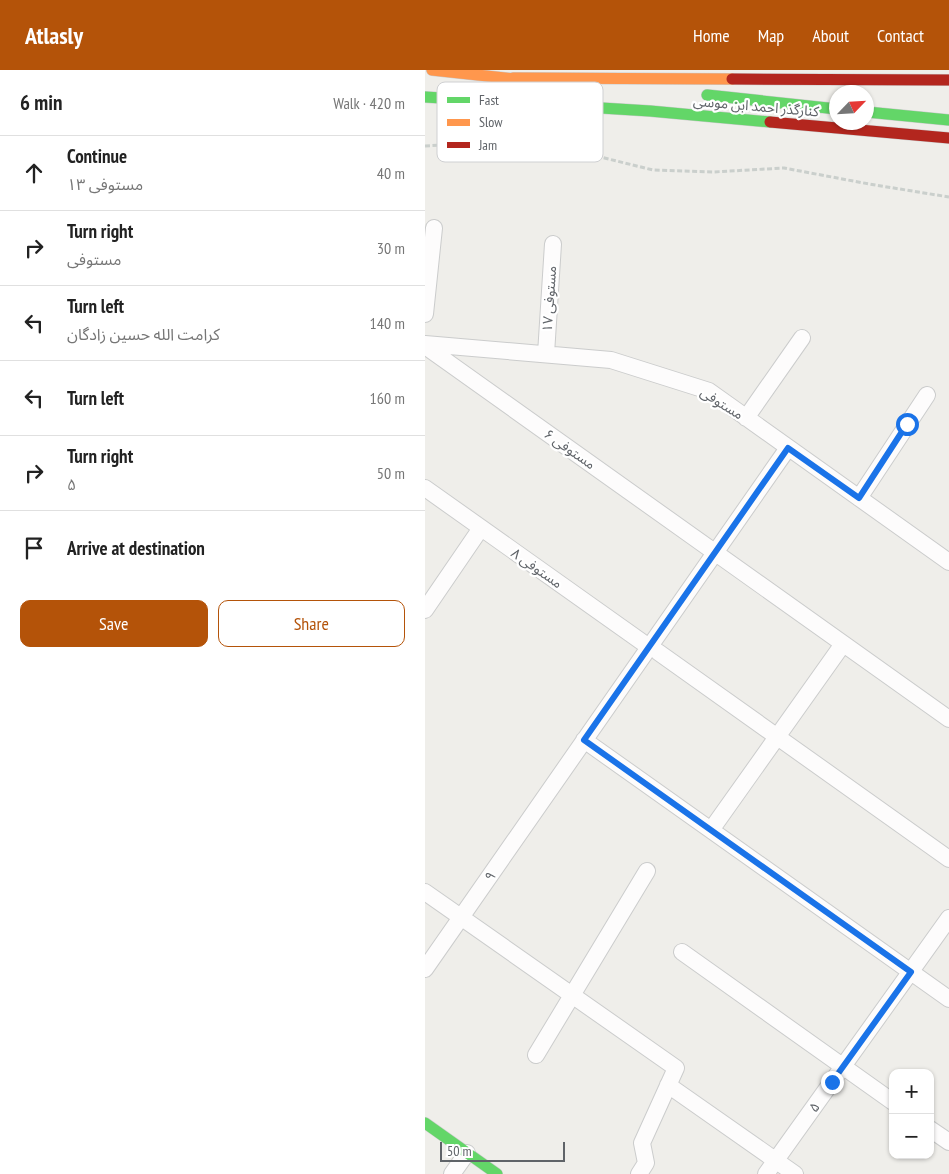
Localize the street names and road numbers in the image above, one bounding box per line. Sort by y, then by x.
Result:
street label: کنارگذر احمد ابن موسی [692,92,820,120]
street label: مستوفی ۱۷ [538,265,560,333]
street label: مستوفی [697,383,747,423]
street label: مستوفی ۶ [541,425,599,473]
street label: مستوفی ۸ [508,544,566,592]
street label: ۹ [480,868,500,884]
street label: ۵ [804,1098,824,1116]

